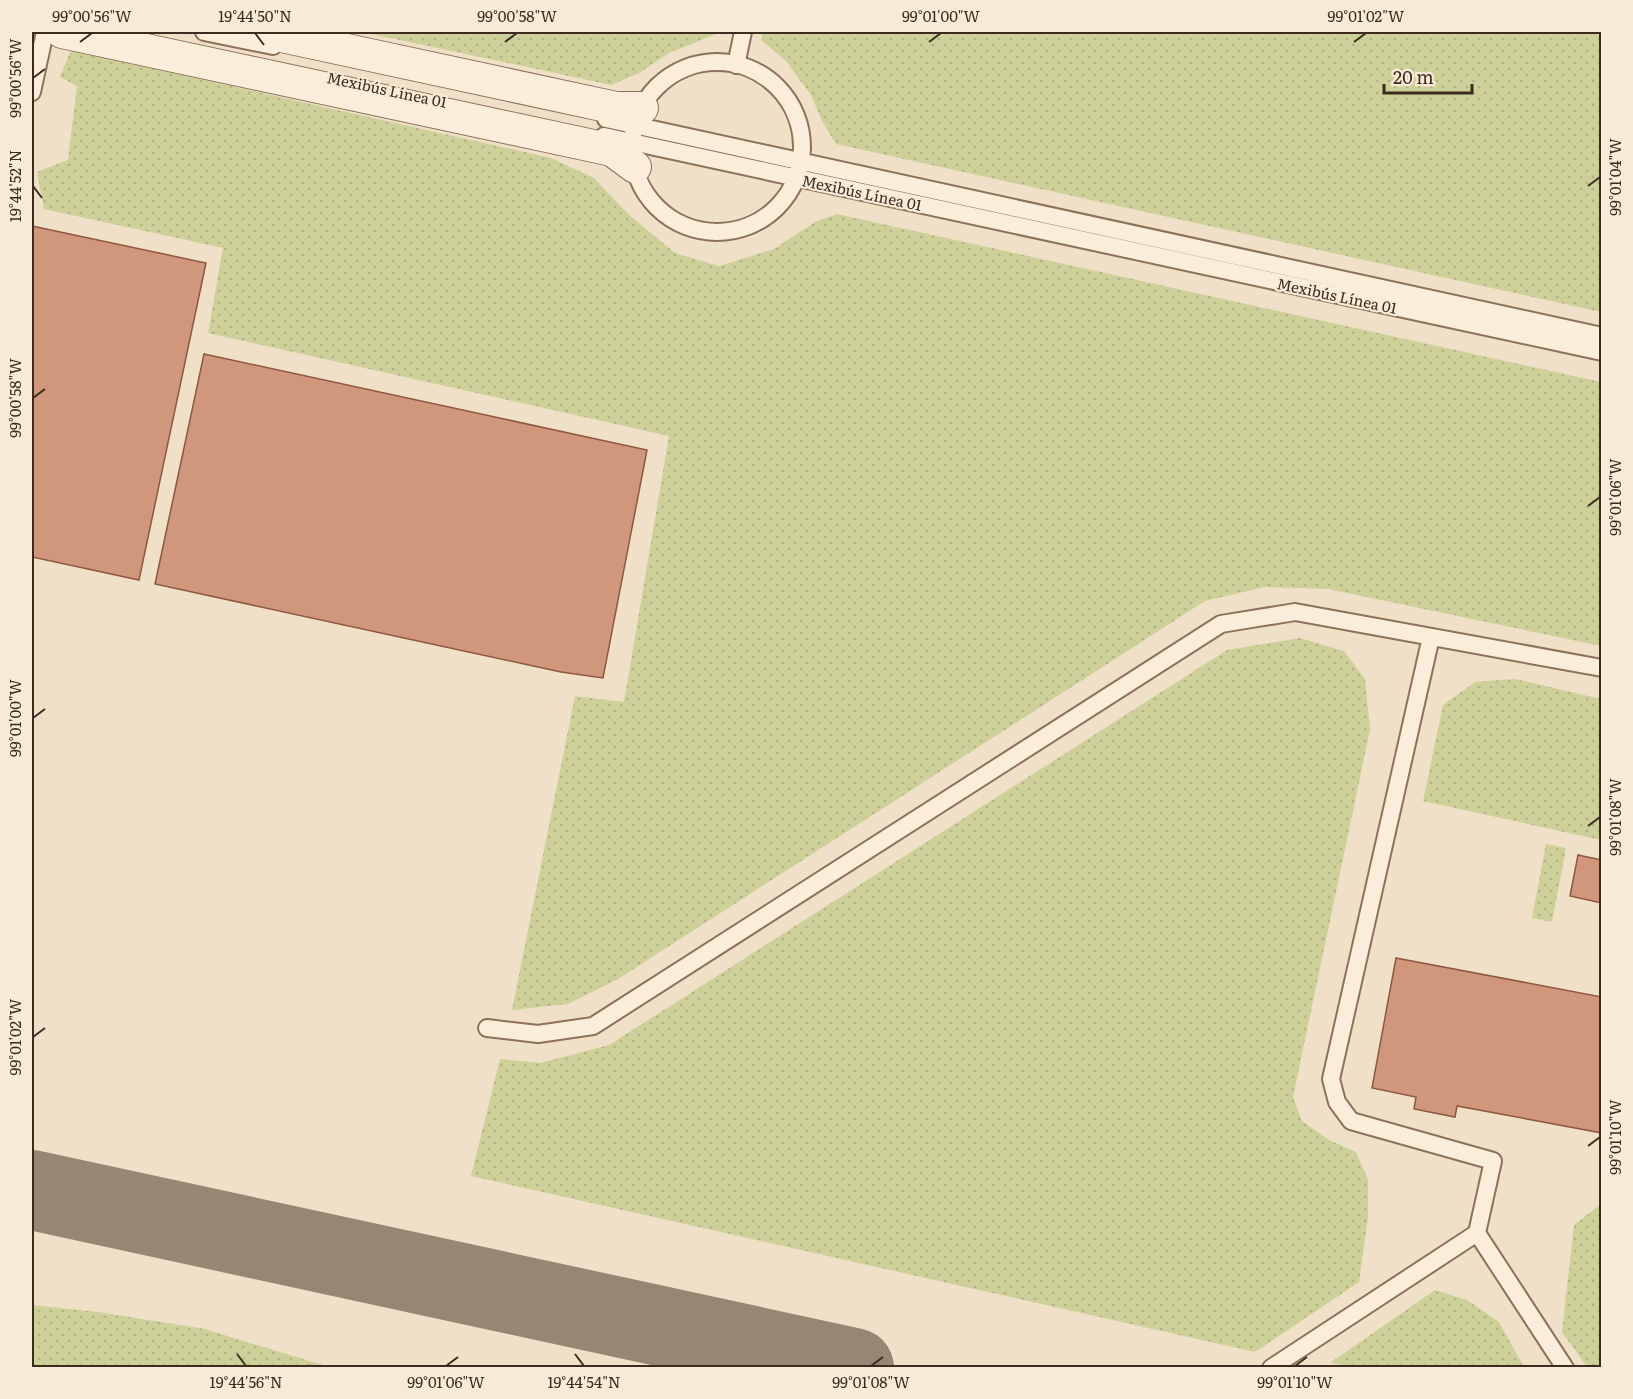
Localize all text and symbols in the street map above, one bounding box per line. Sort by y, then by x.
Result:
text: 99°00'56"W [52,4,132,27]
text: 19°44'50"N [218,4,292,27]
text: 99°00'58"W [477,4,557,27]
text: 99°01'00"W [902,4,981,27]
text: 99°01'02"W [1328,4,1405,27]
text: 99°00'56"W [3,38,26,118]
scale bar [1384,57,1472,95]
text: 20 m [1393,63,1434,90]
street label: Mexibús Línea 01 [325,65,449,113]
text: 99°01'04"W [1603,138,1626,216]
text: 19°44'52"N [3,150,26,222]
street label: Mexibús Línea 01 [800,168,924,216]
street label: Mexibús Línea 01 [1275,271,1399,319]
text: 99°00'58"W [3,358,26,438]
text: 99°01'06"W [1603,458,1626,536]
text: 99°01'00"W [3,678,26,757]
text: 99°01'08"W [1603,778,1626,856]
text: 99°01'02"W [3,998,26,1075]
text: 99°01'10"W [1603,1099,1626,1175]
text: 19°44'56"N [210,1370,282,1393]
text: 99°01'06"W [407,1370,485,1393]
text: 19°44'54"N [547,1370,621,1393]
text: 99°01'08"W [832,1370,910,1393]
text: 99°01'10"W [1257,1370,1333,1393]

